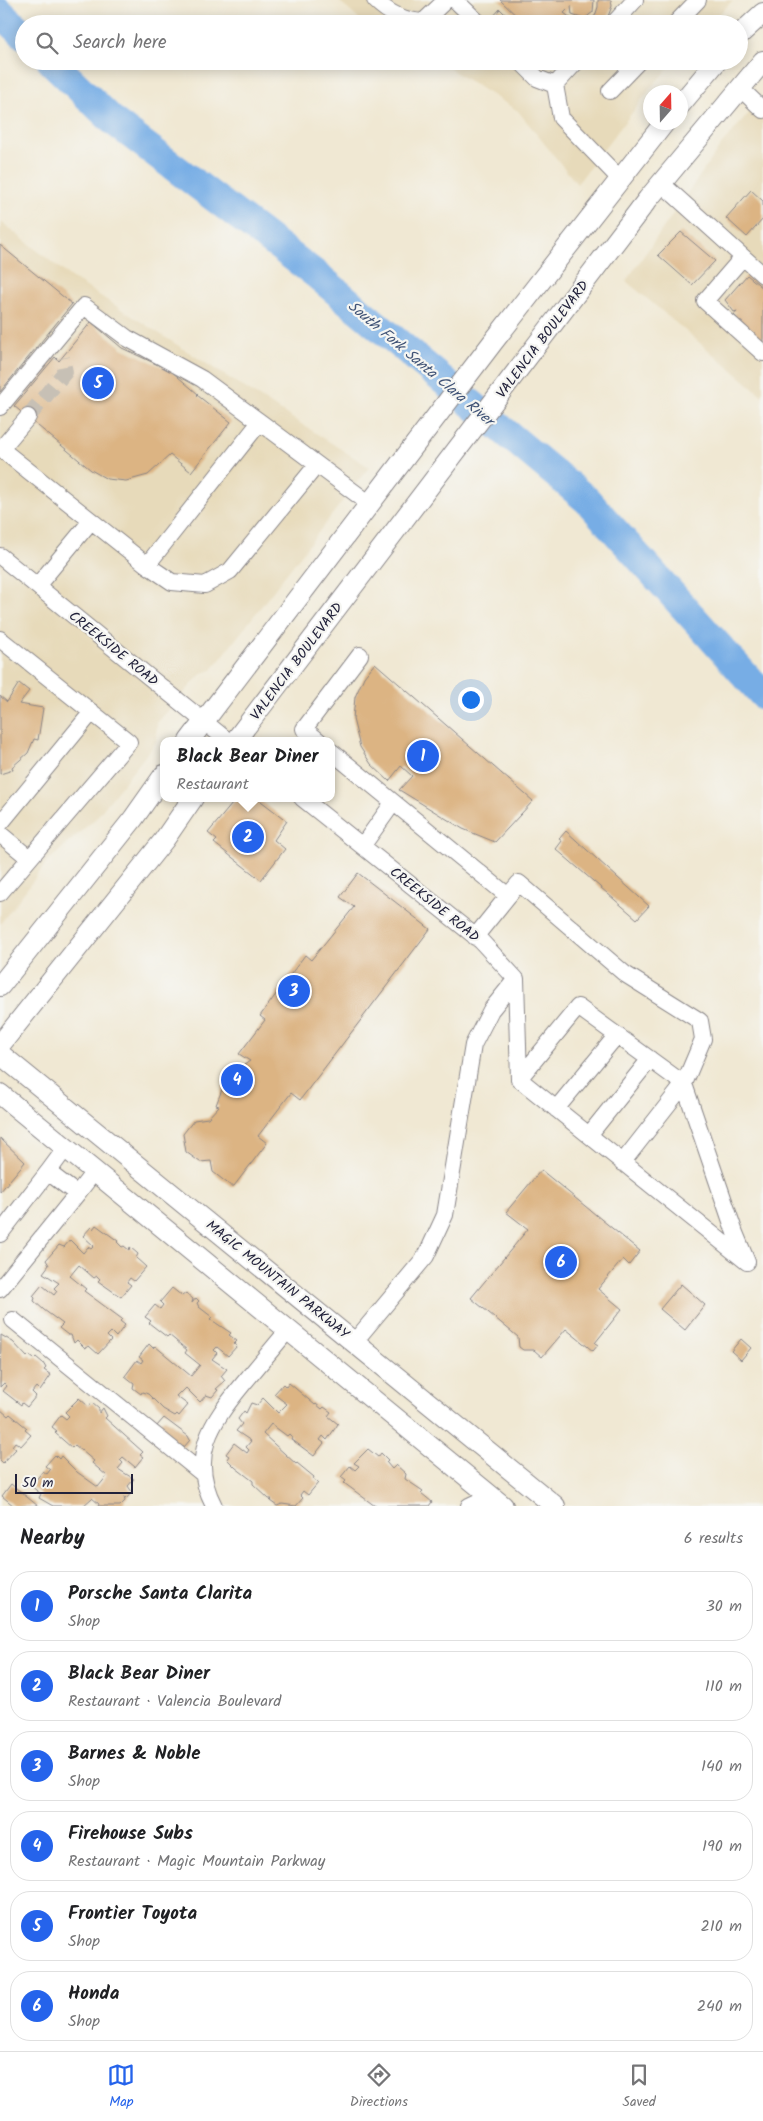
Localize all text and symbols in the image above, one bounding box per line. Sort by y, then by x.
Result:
search box [15,15,748,70]
text: Search here [73,28,167,58]
icon: search [33,29,61,57]
north arrow [643,85,688,130]
street label: VALENCIA BOULEVARD [491,276,595,403]
water label: South Fork Santa Clara River [342,295,501,434]
pin: 5 [82,364,114,402]
street label: VALENCIA BOULEVARD [245,598,349,725]
street label: CREEKSIDE ROAD [64,606,163,692]
your location [458,687,484,713]
popup [160,737,335,802]
pin: 1 [407,737,439,775]
text: Black Bear Diner [177,742,318,772]
text: Restaurant [177,772,249,797]
pin: 2 [232,818,264,856]
street label: CREEKSIDE ROAD [385,862,484,948]
pin: 3 [278,972,310,1010]
pin: 4 [221,1061,253,1099]
street label: MAGIC MOUNTAIN PARKWAY [201,1215,355,1345]
pin: 6 [545,1243,577,1281]
scale bar [15,1471,132,1494]
text: 50 m [22,1472,53,1494]
text: Nearby [20,1522,85,1555]
text: 6 results [684,1526,743,1551]
text: Porsche Santa Clarita [68,1579,252,1609]
text: 1 [35,1594,39,1619]
text: 30 m [706,1594,742,1619]
text: Shop [68,1609,100,1634]
text: Black Bear Diner [68,1659,210,1689]
text: 2 [32,1674,42,1699]
text: 110 m [705,1674,742,1699]
text: Restaurant · Valencia Boulevard [68,1689,281,1714]
text: Barnes & Noble [68,1739,200,1769]
text: 3 [33,1754,41,1779]
text: 140 m [701,1754,742,1779]
text: Shop [68,1769,100,1794]
text: Firehouse Subs [68,1819,193,1849]
text: 4 [33,1834,41,1859]
text: 190 m [702,1834,742,1859]
text: Restaurant · Magic Mountain Parkway [68,1849,325,1874]
text: Frontier Toyota [68,1899,197,1929]
text: 5 [33,1914,41,1939]
text: 210 m [701,1914,742,1939]
text: Shop [68,1929,100,1954]
text: Honda [68,1979,120,2009]
text: 6 [33,1994,41,2019]
text: 240 m [697,1994,742,2019]
text: Shop [68,2009,100,2034]
tab: Map [107,2061,135,2113]
tab: Directions [350,2061,408,2113]
tab: Saved [622,2061,656,2113]

